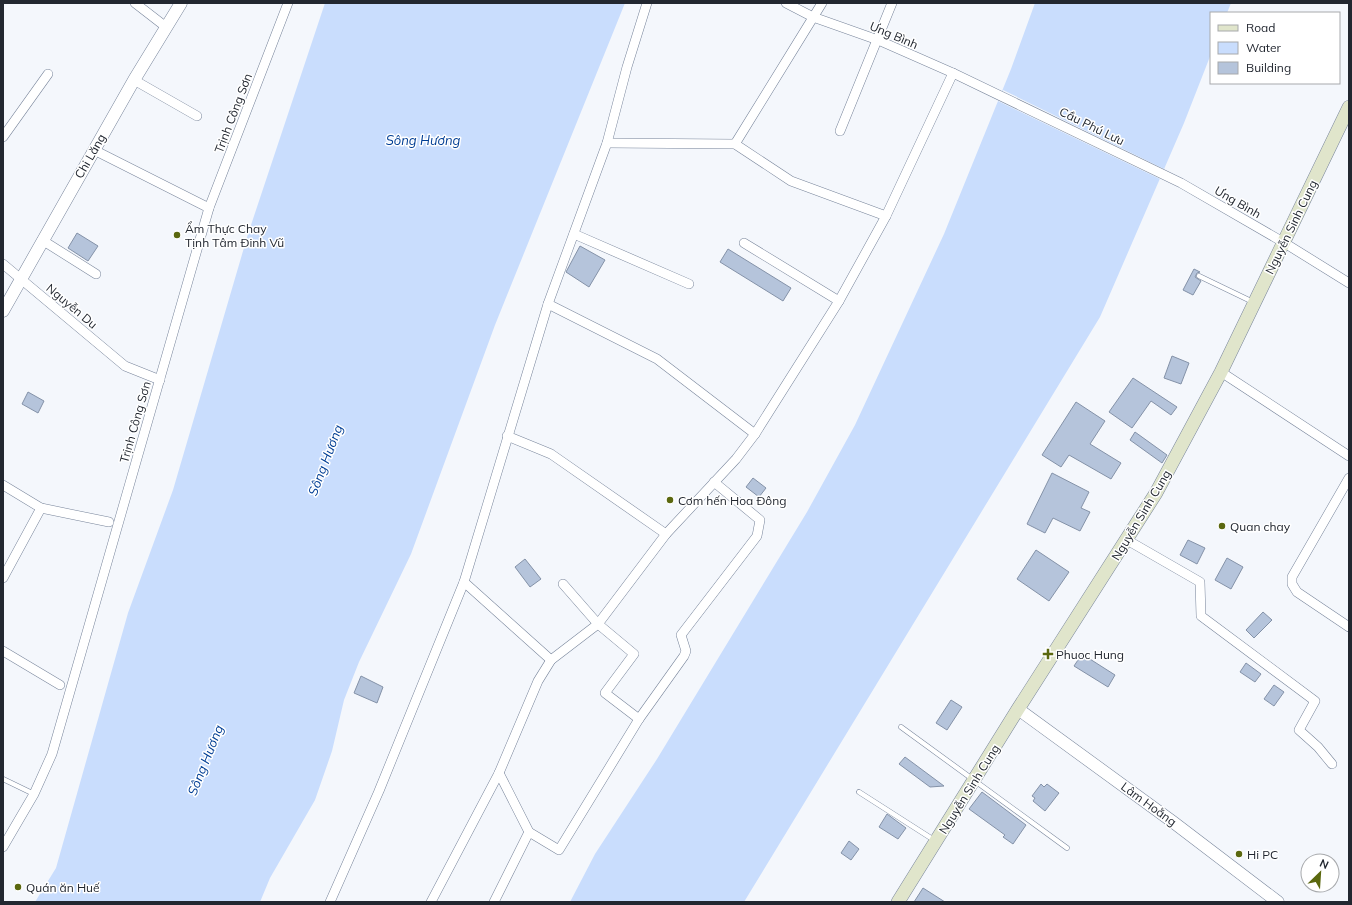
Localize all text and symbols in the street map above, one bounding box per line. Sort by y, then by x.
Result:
legend [1210,12,1340,84]
street label: Ưng Bình [867,18,921,52]
text: Road [1246,20,1275,35]
text: Water [1246,40,1282,55]
text: Building [1246,60,1291,75]
street label: Trịnh Công Sơn [211,71,255,155]
street label: Cầu Phú Lưu [1057,104,1127,148]
street label: Chi Lăng [71,131,109,181]
water label: Sông Hương [386,132,461,148]
street label: Nguyễn Sinh Cung [1262,177,1320,277]
street label: Ưng Bình [1212,183,1264,221]
place label: Ẩm Thực Chay Tịnh Tâm Đinh Vũ [185,221,284,250]
marker: Ẩm Thực Chay Tịnh Tâm Đinh Vũ [172,230,182,240]
street label: Nguyễn Du [43,280,101,332]
street label: Trịnh Công Sơn [116,379,154,465]
water label: Sông Hương [304,422,346,498]
street label: Nguyễn Sinh Cung [1108,467,1174,563]
place label: Cơm hến Hoa Đông [678,493,787,508]
marker: Cơm hến Hoa Đông [665,495,675,505]
place label: Quan chay [1230,519,1291,534]
marker: Quan chay [1217,521,1227,531]
place label: Phuoc Hung [1056,647,1124,662]
marker: Phuoc Hung [1043,649,1053,659]
water label: Sông Hương [184,722,226,798]
street label: Nguyễn Sinh Cung [935,741,1003,837]
street label: Lâm Hoằng [1118,779,1180,829]
place label: Hi PC [1247,847,1278,862]
marker: Hi PC [1234,849,1244,859]
north arrow [1300,853,1340,893]
text: N [1318,856,1331,872]
place label: Quán ăn Huế [26,880,100,895]
marker: Quán ăn Huế [13,882,23,892]

